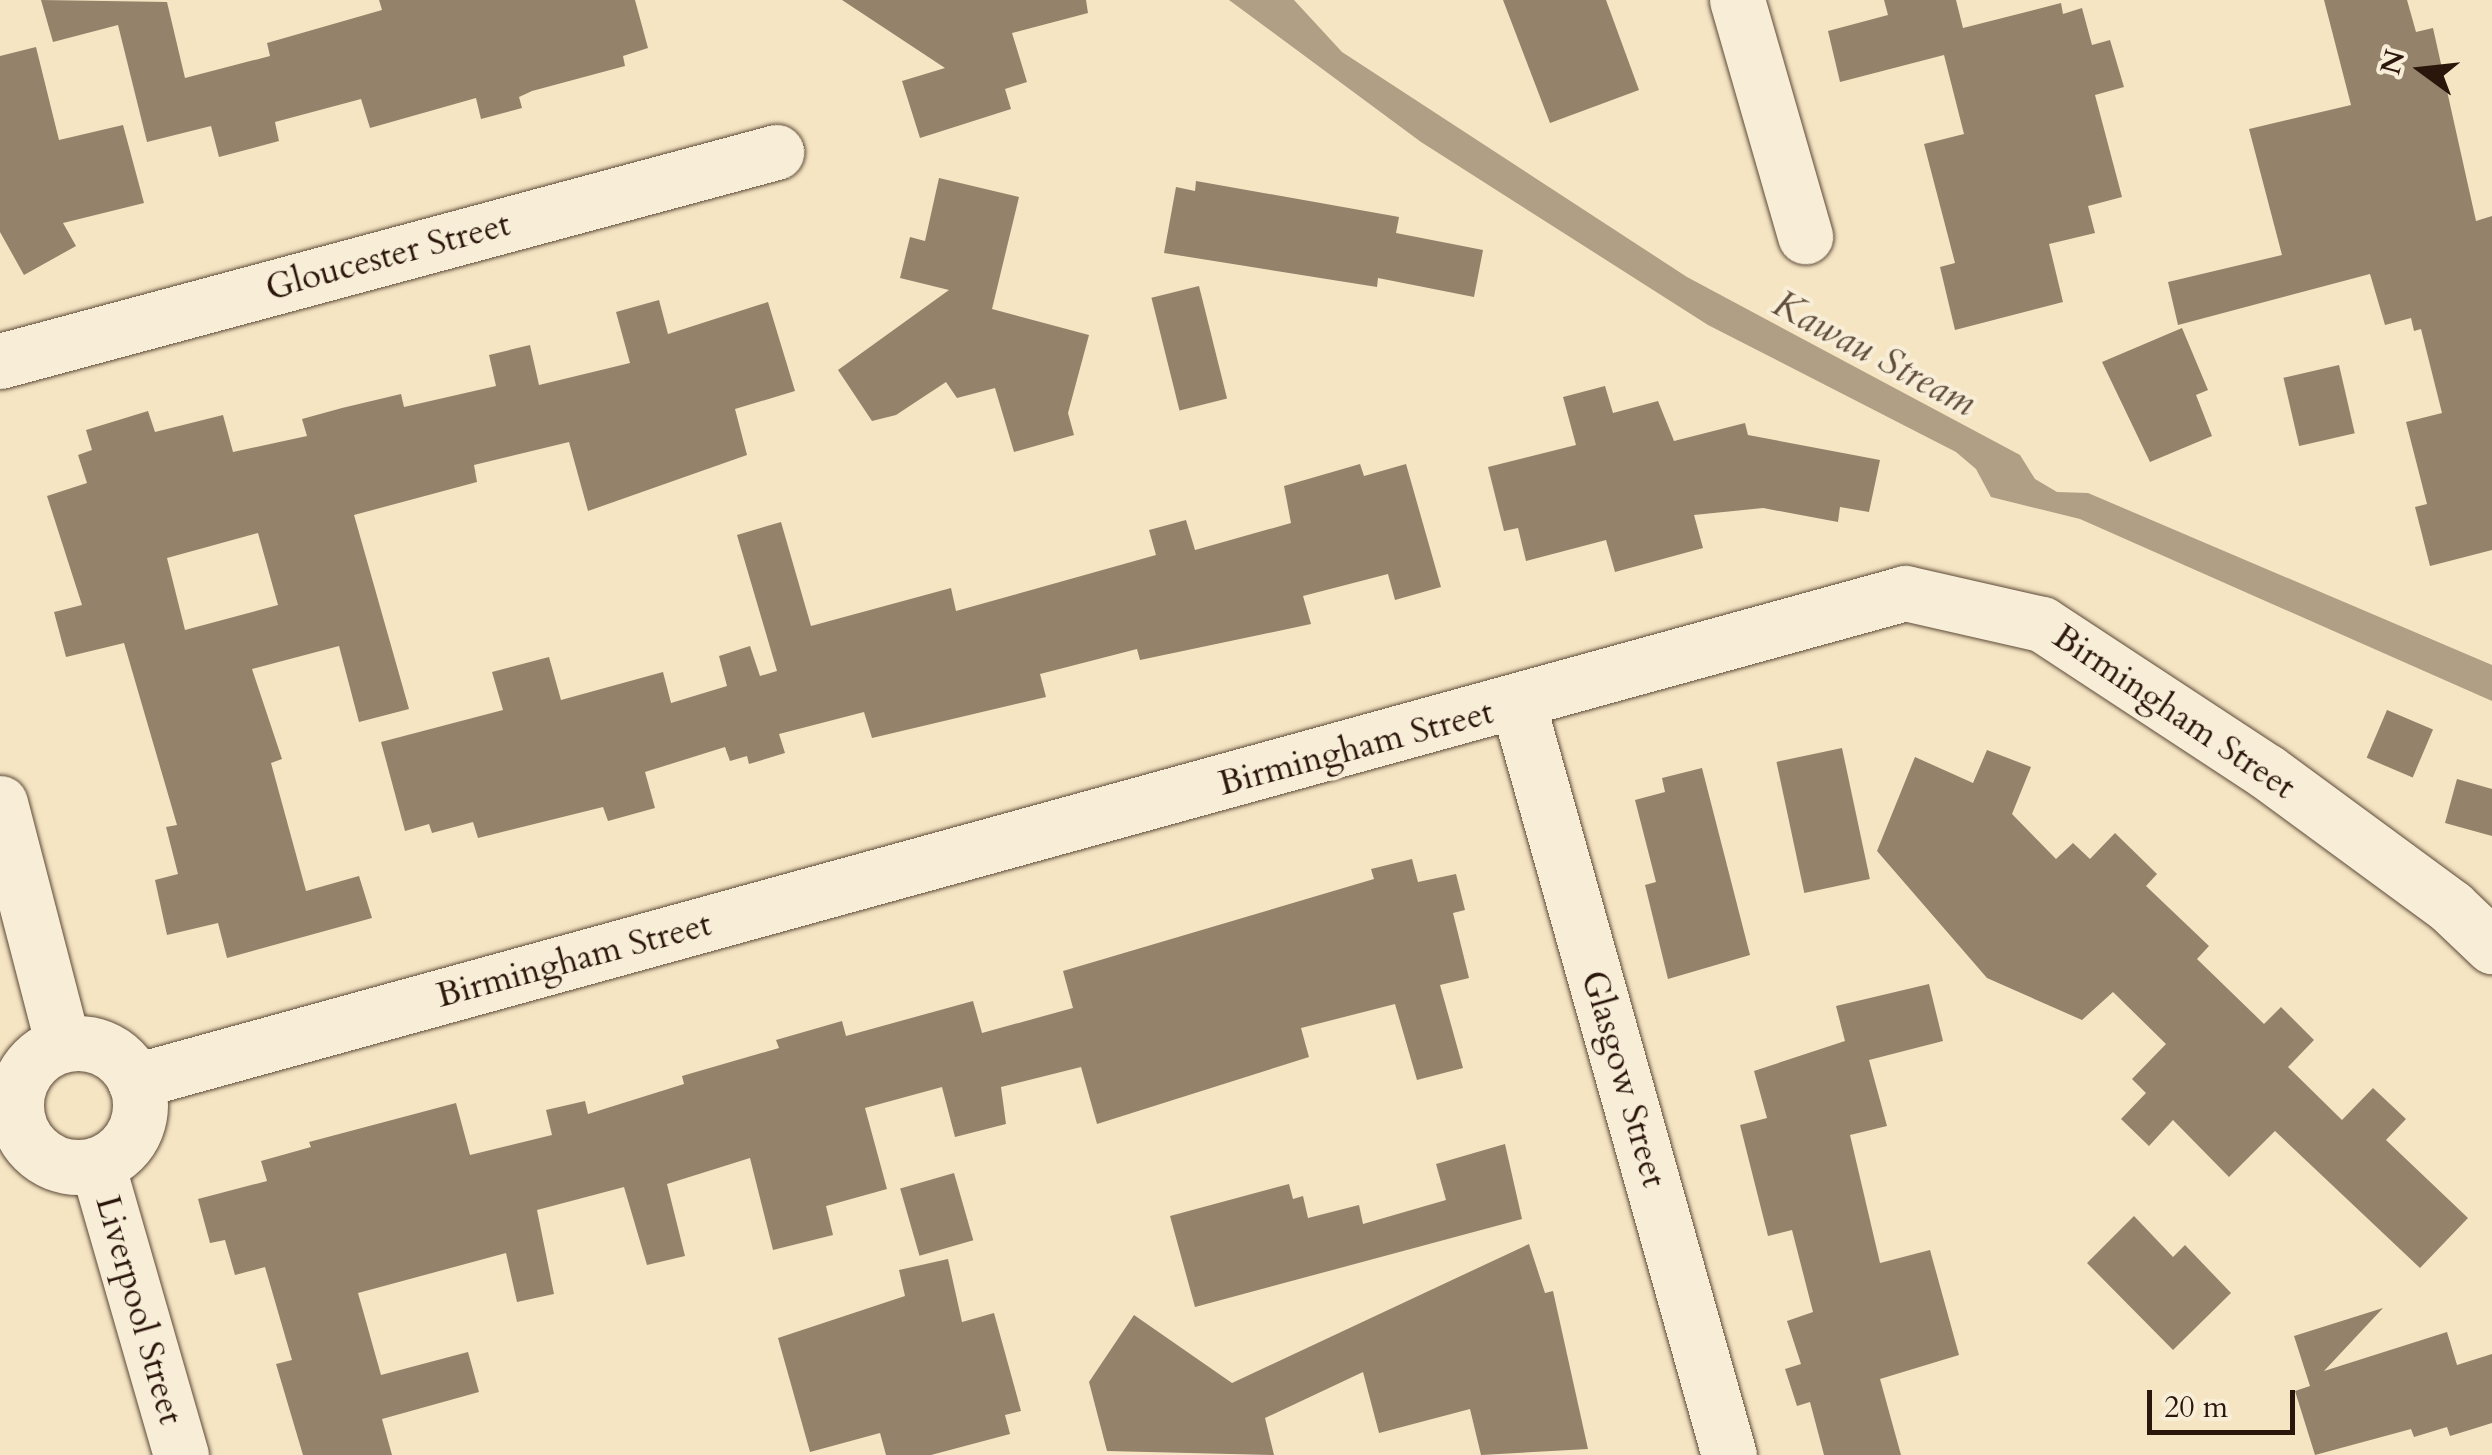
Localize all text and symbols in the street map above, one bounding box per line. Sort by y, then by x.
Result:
north arrow [2372,20,2472,120]
text: N [2372,46,2415,79]
street label: Gloucester Street [261,203,515,309]
water label: Kawau Stream [1765,281,1983,427]
street label: Birmingham Street [2045,615,2303,809]
street label: Birmingham Street [1214,691,1498,805]
street label: Birmingham Street [432,903,716,1017]
street label: Glasgow Street [1573,966,1675,1192]
street label: Liverpool Street [86,1191,192,1429]
scale bar [2152,1370,2300,1432]
text: 20 m [2164,1387,2228,1428]

